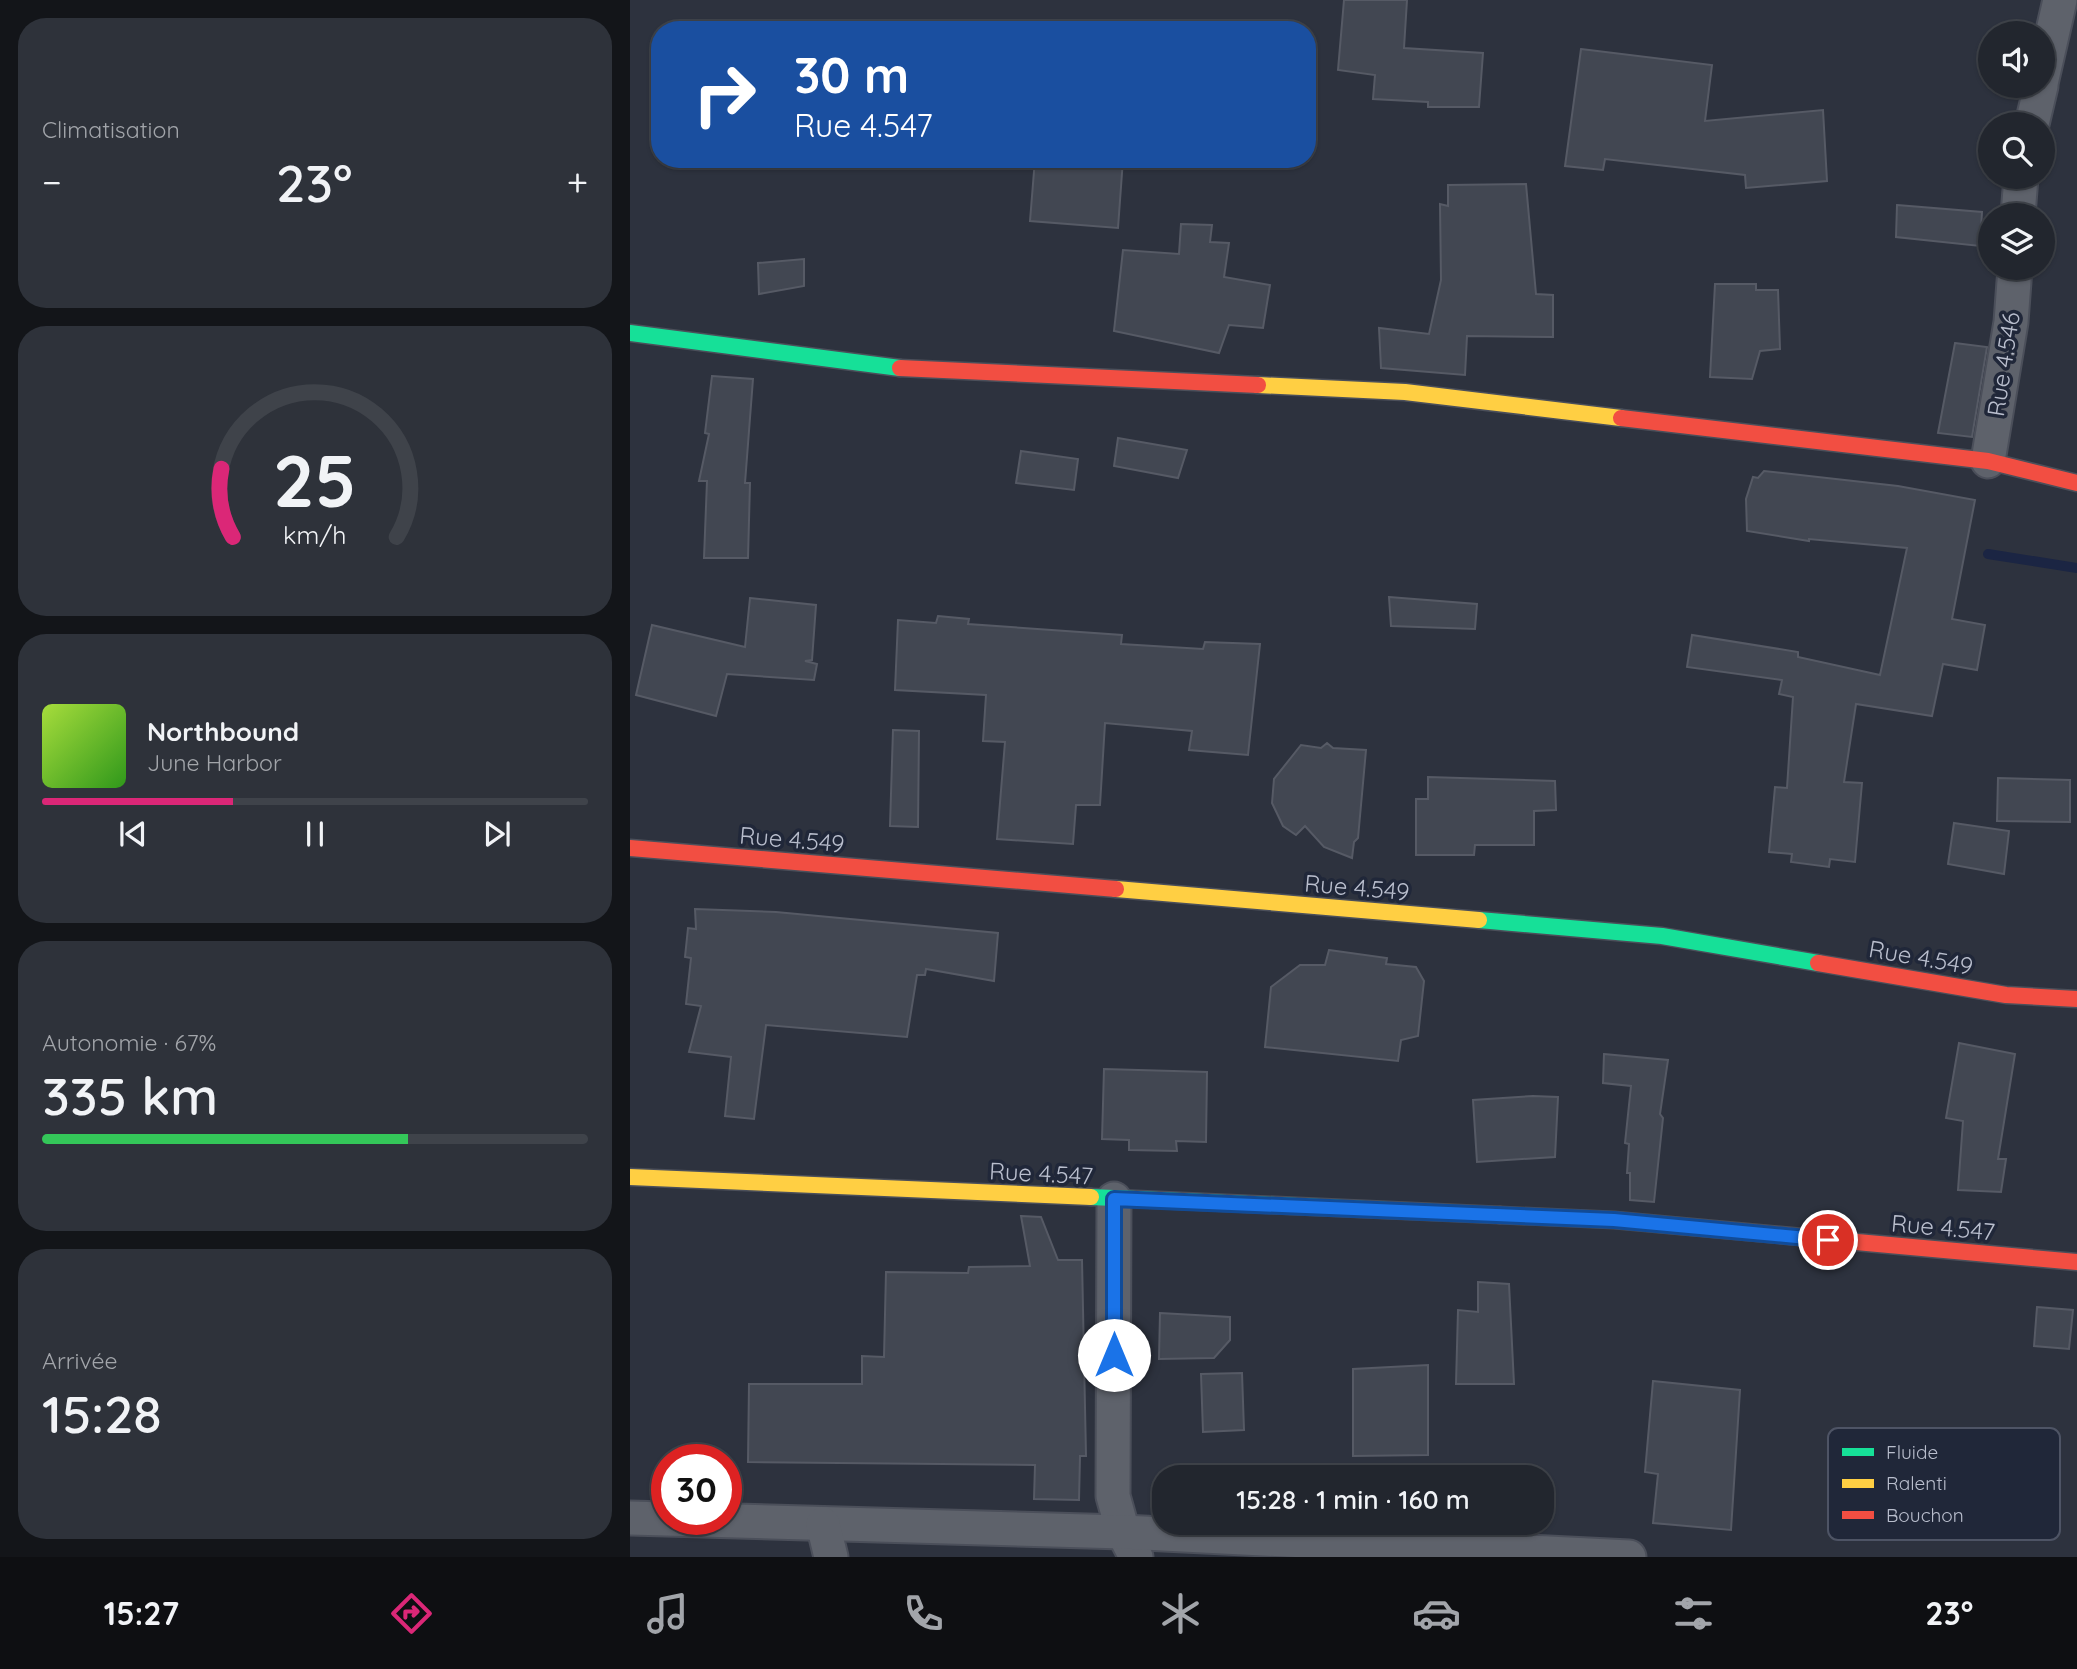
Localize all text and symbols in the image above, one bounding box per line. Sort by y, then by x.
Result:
map controls [1978,21,2055,280]
button: sound [1978,21,2055,98]
text: 30 m [794,44,909,105]
icon: right [679,49,770,140]
text: Rue 4.547 [794,105,933,145]
button: search [1978,112,2055,189]
text: Climatisation [42,115,180,144]
text: 23° [276,150,352,215]
text: − [42,158,62,206]
text: + [567,158,588,206]
button: layers [1978,203,2055,280]
street label: Rue 4.546 [1980,310,2026,418]
text: 25 [273,434,357,525]
text: km/h [283,518,347,549]
text: Northbound [147,715,299,748]
text: June Harbor [147,748,282,777]
icon: previous [114,815,152,853]
icon: pause [296,815,334,853]
icon: next [478,815,516,853]
street label: Rue 4.549 [738,819,846,859]
street label: Rue 4.549 [1303,867,1411,907]
street label: Rue 4.549 [1867,933,1975,981]
text: Autonomie · 67% [42,1028,216,1057]
text: 335 km [42,1063,218,1128]
street label: Rue 4.547 [988,1155,1094,1191]
street label: Rue 4.547 [1890,1208,1996,1246]
pin [1798,1210,1858,1270]
icon: arrive [1809,1221,1847,1259]
position arrow [1077,1318,1151,1392]
text: Arrivée [42,1346,118,1375]
text: 15:28 [42,1381,162,1446]
legend [1828,1428,2060,1540]
text: Fluide [1886,1440,1938,1464]
speed limit sign: 30 [651,1444,742,1535]
text: Ralenti [1886,1471,1947,1495]
text: 15:28 · 1 min · 160 m [1236,1483,1470,1516]
text: Bouchon [1886,1503,1964,1527]
icon: directions [387,1589,436,1638]
icon: music [643,1589,692,1638]
icon: phone [899,1589,948,1638]
icon: climate [1156,1589,1205,1638]
icon: car [1412,1589,1461,1638]
icon: filters [1669,1589,1718,1638]
text: 15:27 [104,1593,179,1633]
text: 23° [1925,1593,1973,1633]

